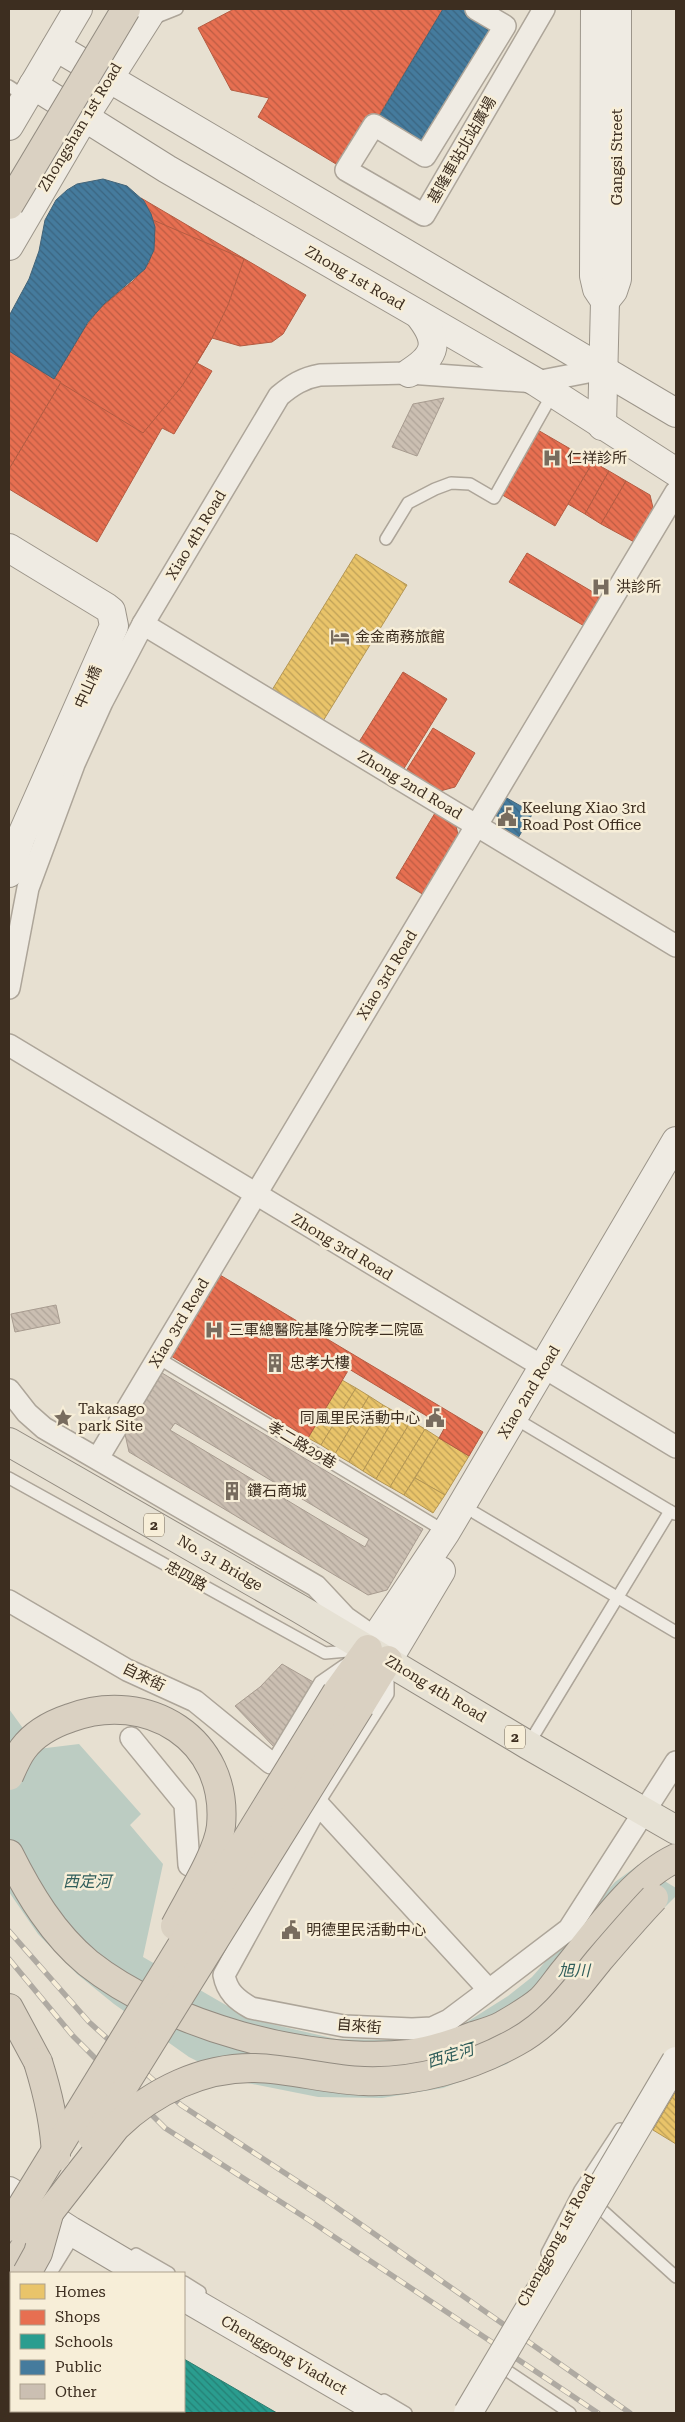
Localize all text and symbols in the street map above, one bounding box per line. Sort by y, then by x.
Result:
street label: Zhongshan 1st Road [35,59,126,194]
street label: 基隆車站北站廣場 [424,94,500,206]
street label: Gangsi Street [608,108,626,205]
street label: Zhong 1st Road [302,242,408,314]
hospital icon: 仁祥診所 [541,447,563,469]
place label: 仁祥診所 [567,449,627,467]
street label: Xiao 4th Road [162,487,230,583]
hospital icon: 洪診所 [590,576,612,598]
place label: 洪診所 [616,578,661,596]
hotel icon: 金金商務旅館 [329,626,351,648]
place label: 金金商務旅館 [355,628,445,646]
street label: 中山橋 [71,663,105,711]
street label: Zhong 2nd Road [355,747,466,823]
place label: Keelung Xiao 3rd Road Post Office [522,799,646,834]
public building icon: Keelung Xiao 3rd Road Post Office [496,806,518,828]
street label: Xiao 3rd Road [353,927,421,1023]
street label: Zhong 3rd Road [288,1210,396,1285]
street label: Xiao 3rd Road [145,1275,213,1371]
hospital icon: 三軍總醫院基隆分院孝二院區 [203,1319,225,1341]
place label: 三軍總醫院基隆分院孝二院區 [229,1321,424,1339]
street label: Xiao 2nd Road [494,1342,564,1442]
building icon: 忠孝大樓 [264,1352,286,1374]
place label: 忠孝大樓 [290,1354,350,1372]
place label: Takasago park Site [78,1400,145,1435]
place icon: Takasago park Site [52,1407,74,1429]
public building icon: 同風里民活動中心 [424,1407,446,1429]
place label: 同風里民活動中心 [300,1409,420,1427]
street label: 孝二路29巷 [264,1418,340,1472]
building icon: 鑽石商城 [221,1480,243,1502]
place label: 鑽石商城 [247,1482,307,1500]
road number: 2 [144,1514,164,1536]
street label: No. 31 Bridge [174,1531,266,1595]
street label: 忠四路 [162,1557,210,1595]
street label: Zhong 4th Road [382,1652,490,1726]
street label: 自來街 [120,1659,168,1695]
road number: 2 [505,1725,525,1748]
water label: 西定河 [63,1872,114,1891]
public building icon: 明德里民活動中心 [280,1919,302,1941]
place label: 明德里民活動中心 [306,1921,426,1939]
water label: 旭川 [558,1961,592,1980]
street label: 自來街 [336,2015,382,2037]
water label: 西定河 [424,2039,479,2072]
street label: Chenggong 1st Road [513,2170,599,2310]
legend [10,2272,185,2412]
text: Homes [55,2283,106,2301]
text: Shops [55,2308,100,2326]
street label: Chenggong Viaduct [218,2312,351,2399]
text: Schools [55,2333,113,2351]
text: Public [55,2358,102,2376]
text: Other [55,2383,97,2401]

